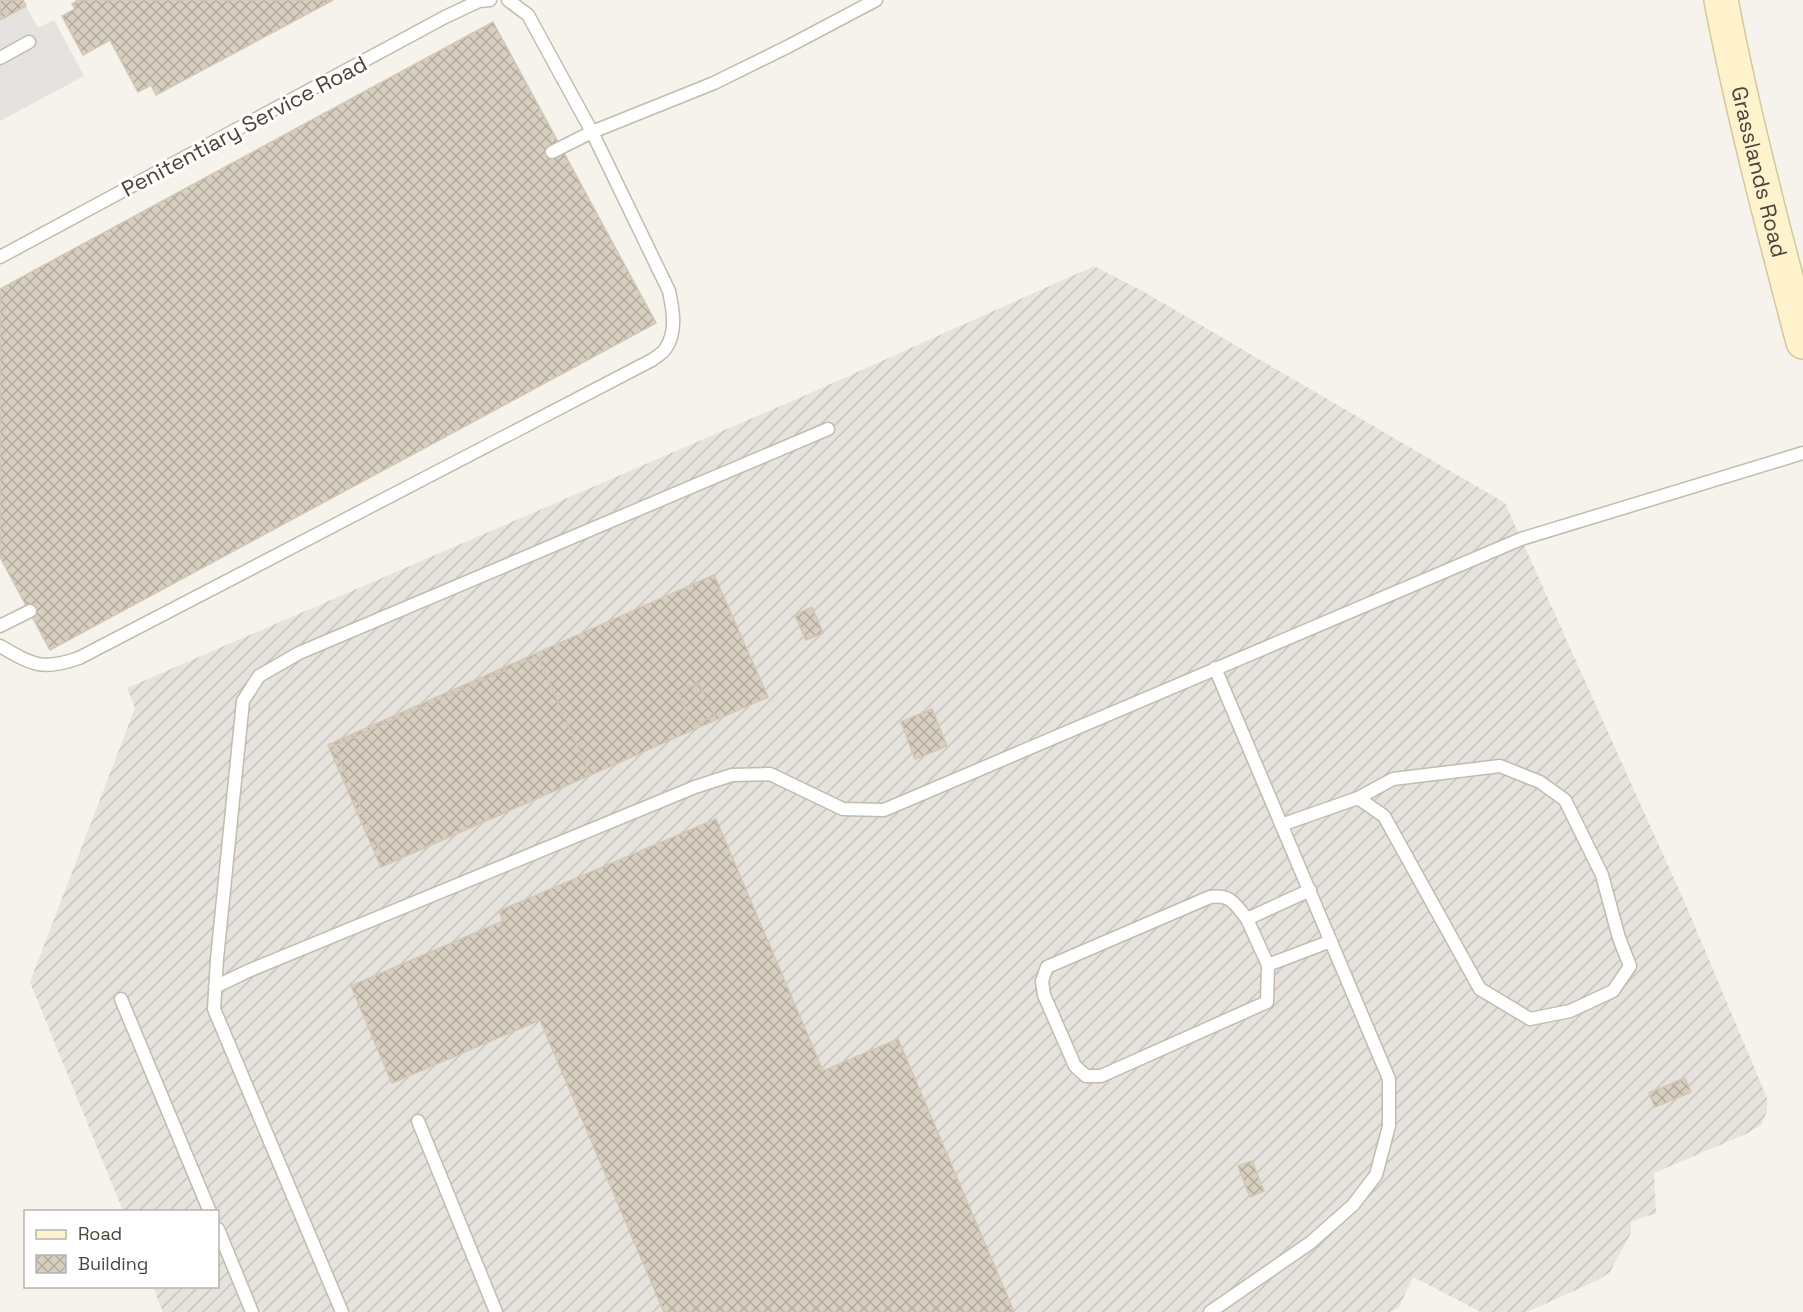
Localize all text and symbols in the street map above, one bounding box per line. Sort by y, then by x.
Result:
street label: Penitentiary Service Road [116,49,372,203]
street label: Grasslands Road [1725,83,1794,260]
legend [24,1210,219,1288]
text: Road [78,1222,122,1245]
text: Building [78,1252,148,1275]

